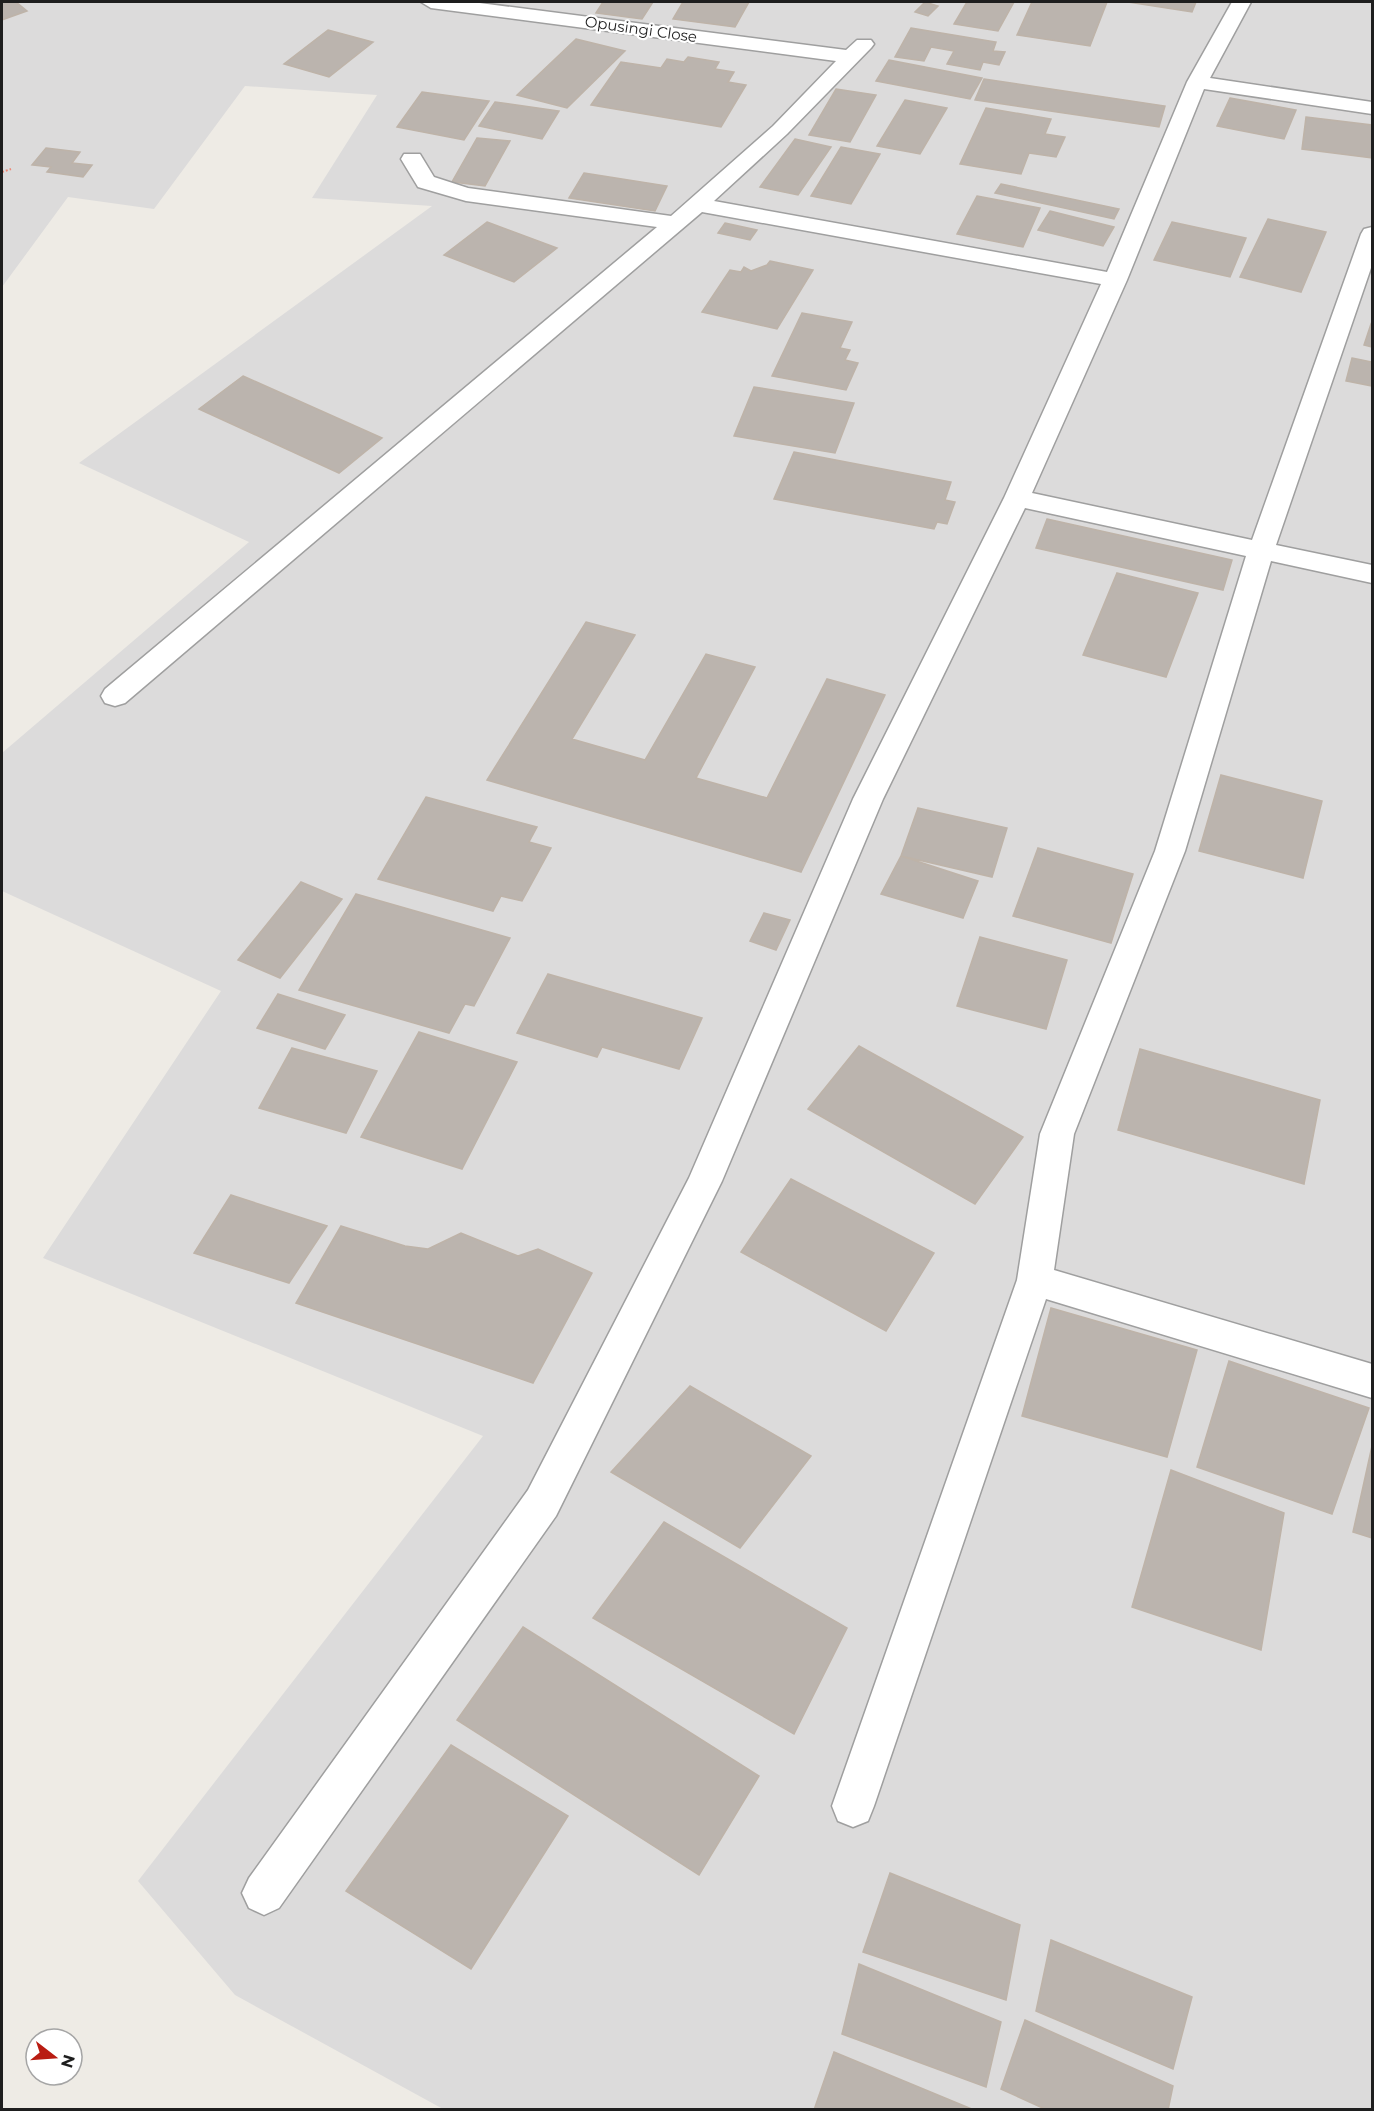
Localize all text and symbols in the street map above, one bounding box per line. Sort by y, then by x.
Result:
street label: Opusingi Close [584,12,698,46]
north arrow [24,2027,84,2087]
text: N [57,2052,79,2070]

